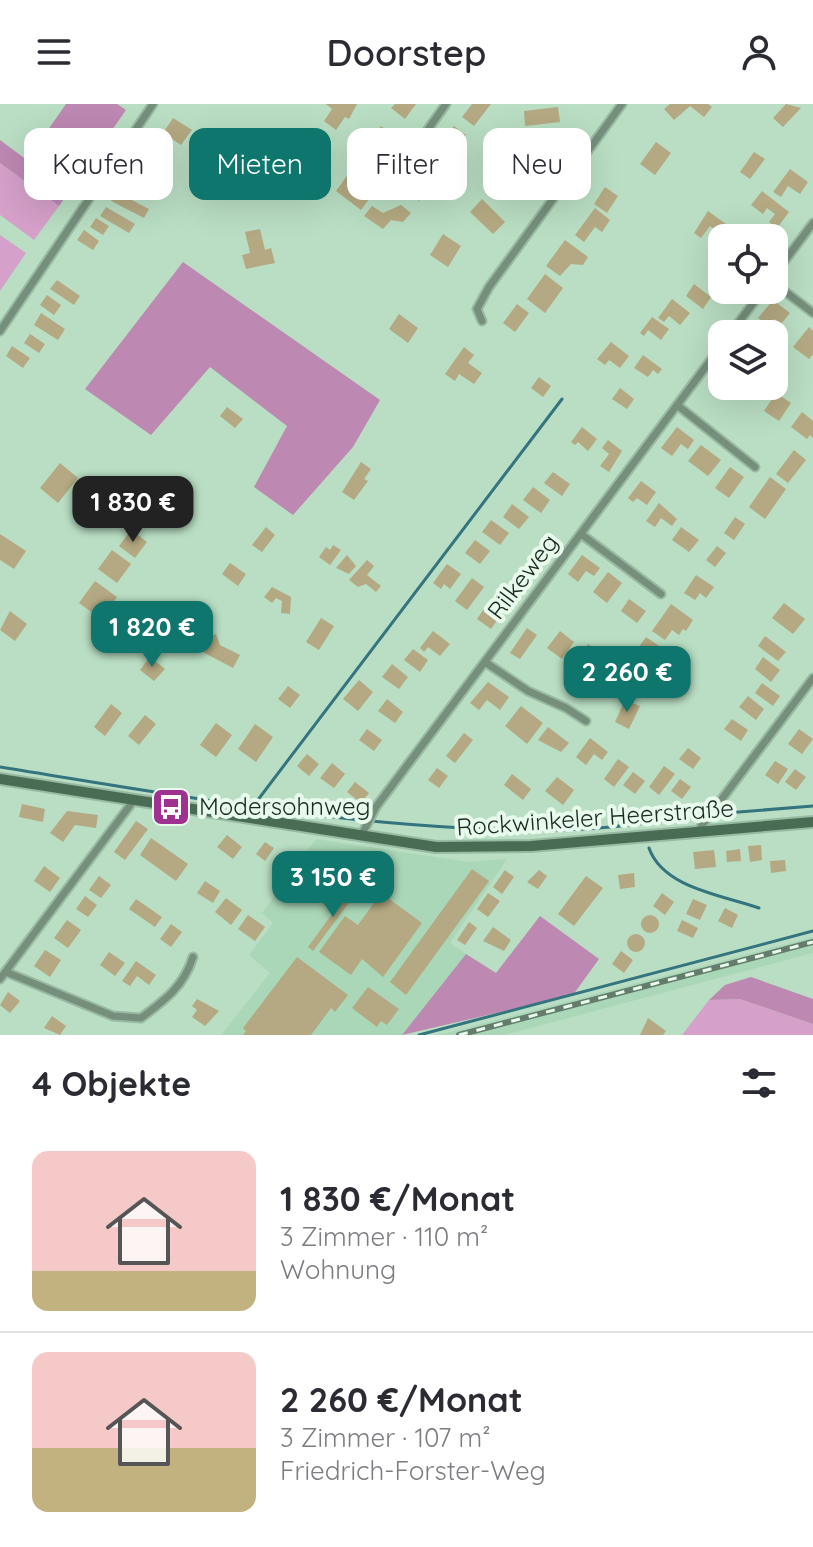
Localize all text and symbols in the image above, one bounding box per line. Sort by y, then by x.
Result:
icon: menu [32,30,76,74]
text: Doorstep [327,30,486,75]
icon: person [737,30,781,74]
chip: Kaufen [24,128,173,200]
chip: Mieten [189,128,331,200]
chip: Filter [347,128,467,200]
chip: Neu [483,128,591,200]
map controls [708,224,788,400]
button: locate [708,224,788,304]
button: layers [708,320,788,400]
pin: 1 830 € [59,476,207,544]
text: 1 830 € [90,485,176,518]
street label: Rilkeweg [480,528,564,625]
pin: 1 820 € [78,601,226,669]
text: 1 820 € [109,610,195,643]
pin: 2 260 € [553,646,701,714]
text: 2 260 € [582,655,672,688]
bus stop icon: Modersohnweg [150,786,192,828]
place label: Modersohnweg [199,791,370,821]
street label: Rockwinkeler Heerstraße [455,792,735,842]
pin: 3 150 € [259,851,407,919]
text: 3 150 € [290,860,376,893]
icon: filters [737,1061,781,1105]
text: 4 Objekte [32,1062,191,1105]
text: 1 830 €/Monat [280,1177,515,1220]
icon: home [96,1183,192,1279]
text: 3 Zimmer · 110 m² [280,1220,488,1253]
text: Wohnung [280,1253,396,1286]
text: 2 260 €/Monat [280,1378,523,1421]
icon: home [96,1384,192,1480]
text: 3 Zimmer · 107 m² [280,1421,490,1454]
text: Friedrich-Forster-Weg [280,1454,546,1487]

